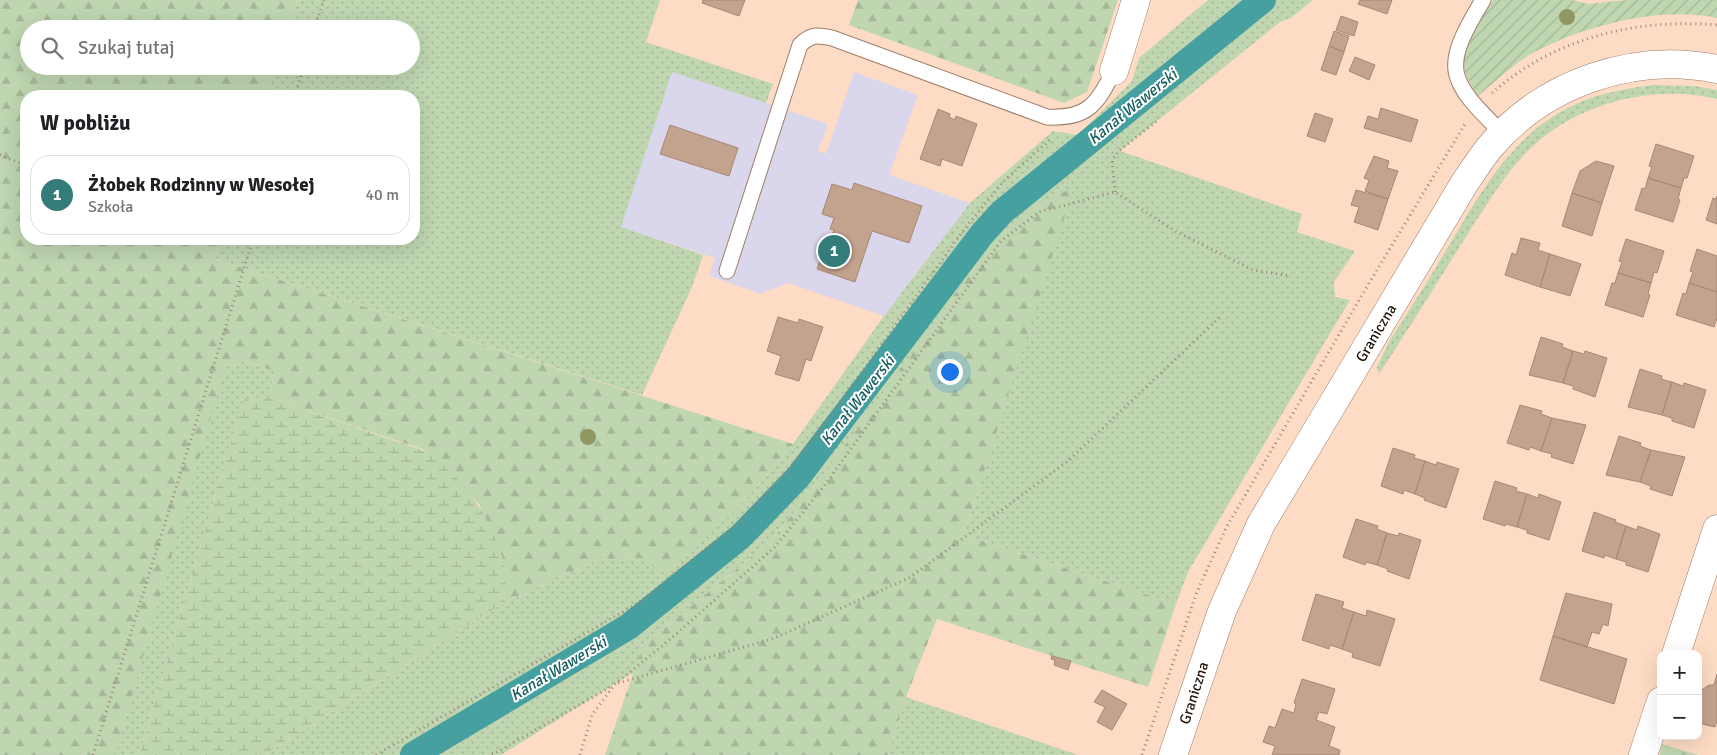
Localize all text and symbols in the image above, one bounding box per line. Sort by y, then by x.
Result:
search box [20,20,420,75]
icon: search [38,34,66,62]
text: Szukaj tutaj [78,36,175,60]
water label: Kanał Wawerski [1084,64,1182,149]
text: W pobliżu [40,110,131,136]
text: Żłobek Rodzinny w Wesołej [88,173,314,197]
text: 1 [53,185,61,205]
text: 40 m [365,185,399,205]
text: Szkoła [88,197,133,217]
pin: 1 [818,232,850,270]
street label: Graniczna [1352,301,1400,365]
water label: Kanał Wawerski [816,350,900,450]
your location [937,359,963,385]
water label: Kanał Wawerski [507,631,612,705]
map controls [1657,650,1702,740]
button: + [1657,650,1702,695]
street label: Graniczna [1175,660,1213,726]
button: − [1657,695,1702,740]

